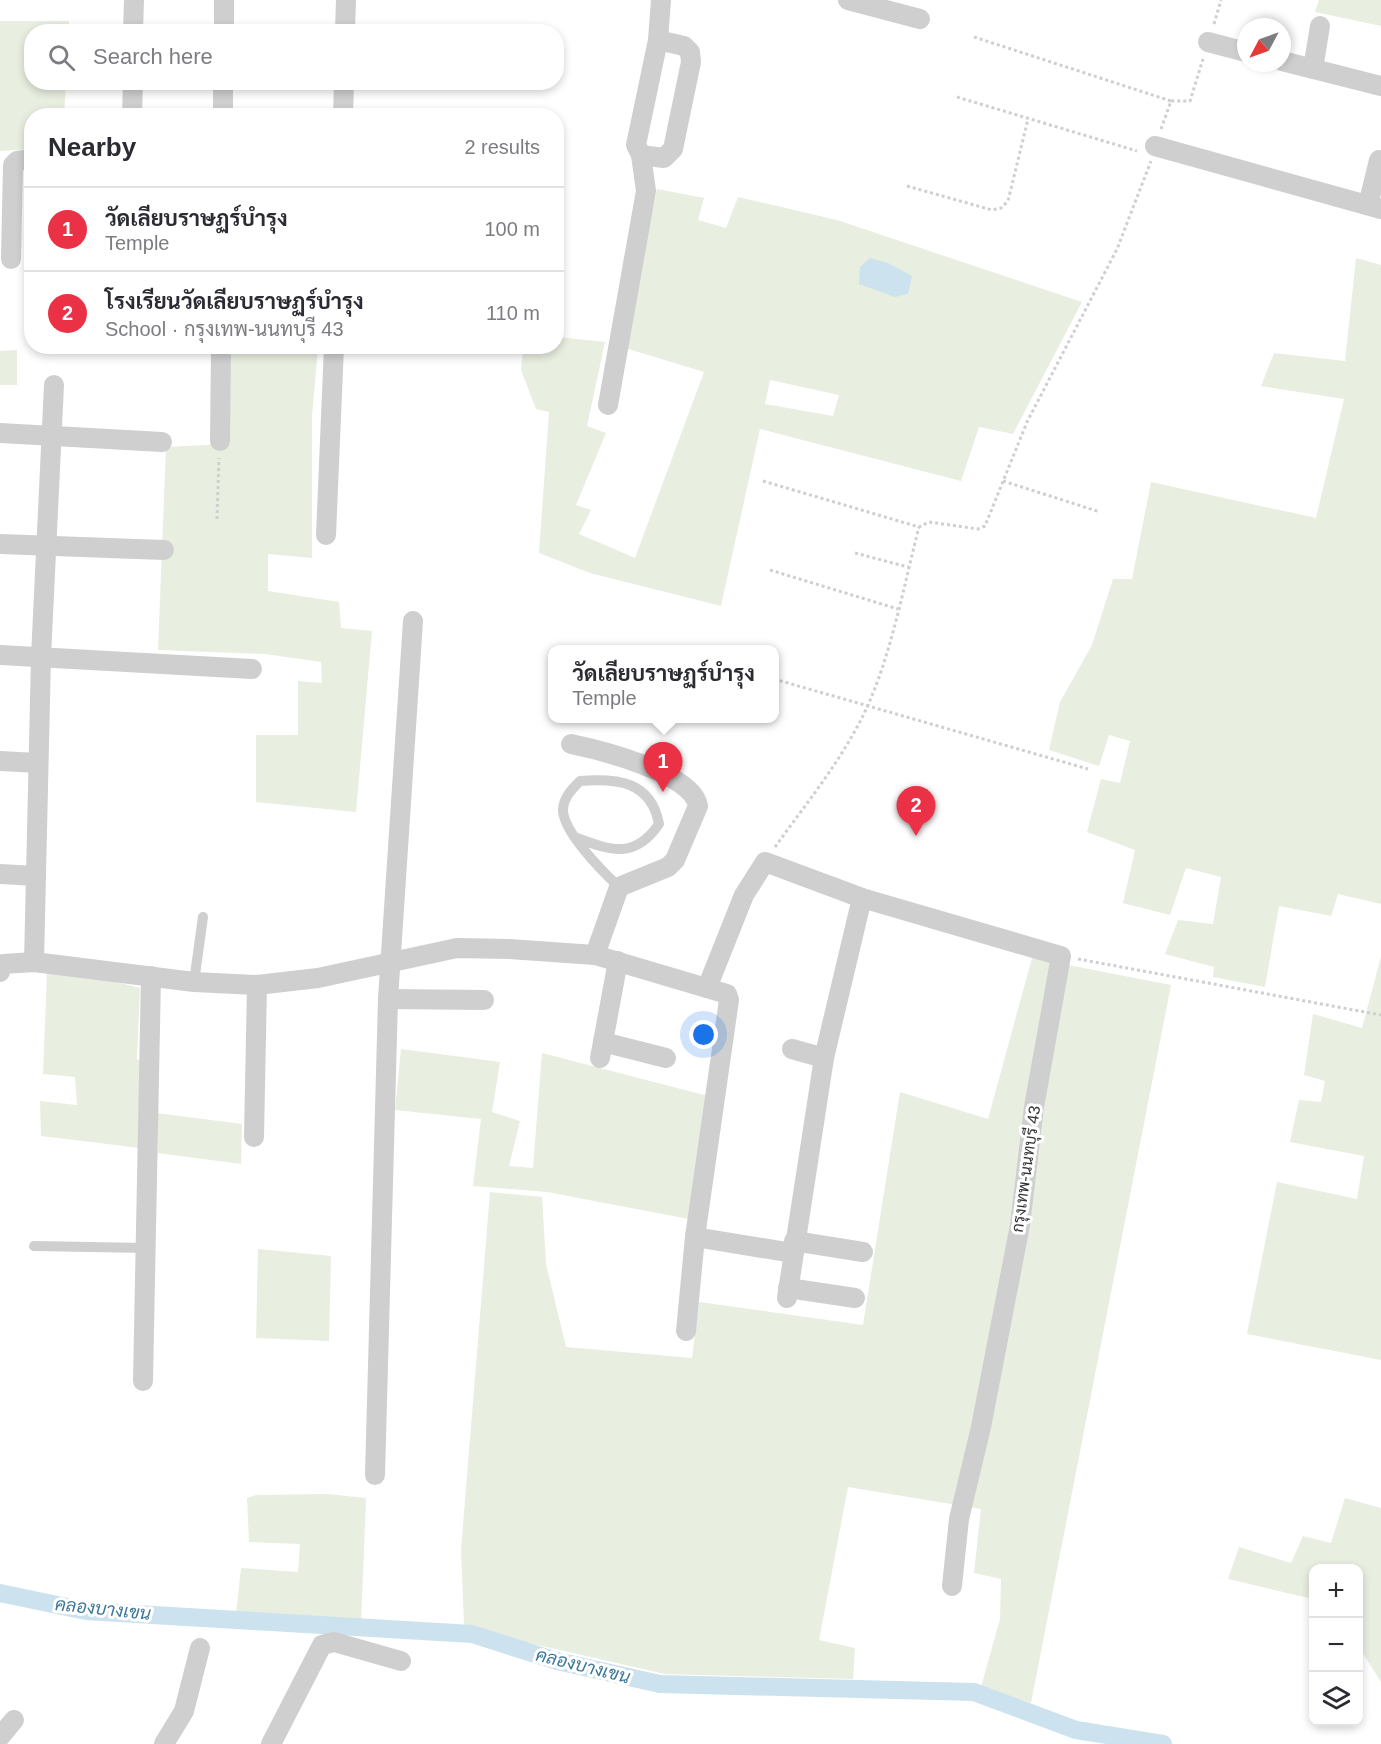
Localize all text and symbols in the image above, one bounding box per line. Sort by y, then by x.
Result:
north arrow [1237,18,1291,72]
search box [24,24,564,90]
icon: search [45,41,78,74]
text: Search here [93,44,213,69]
text: Nearby [48,132,136,162]
text: 2 results [464,136,540,158]
text: วัดเลียบราษฏร์บำรุง [105,206,288,231]
text: 1 [62,218,73,240]
text: 100 m [484,218,540,240]
text: Temple [105,232,169,254]
text: โรงเรียนวัดเลียบราษฏร์บำรุง [105,289,364,314]
text: 2 [62,302,73,324]
text: 110 m [486,302,540,324]
text: School · กรุงเทพ-นนทบุรี 43 [105,318,344,340]
popup [548,645,779,723]
text: วัดเลียบราษฏร์บำรุง [572,661,755,686]
text: Temple [572,687,637,709]
pin: 1 [644,742,682,792]
pin: 2 [896,786,936,836]
your location [689,1020,718,1049]
street label: กรุงเทพ-นนทบุรี 43 [1006,1104,1046,1234]
map controls [1309,1564,1363,1726]
button: + [1309,1564,1363,1618]
water label: คลองบางเขน [54,1594,152,1624]
button: − [1309,1618,1363,1672]
water label: คลองบางเขน [534,1645,633,1687]
button: layers [1309,1672,1363,1726]

